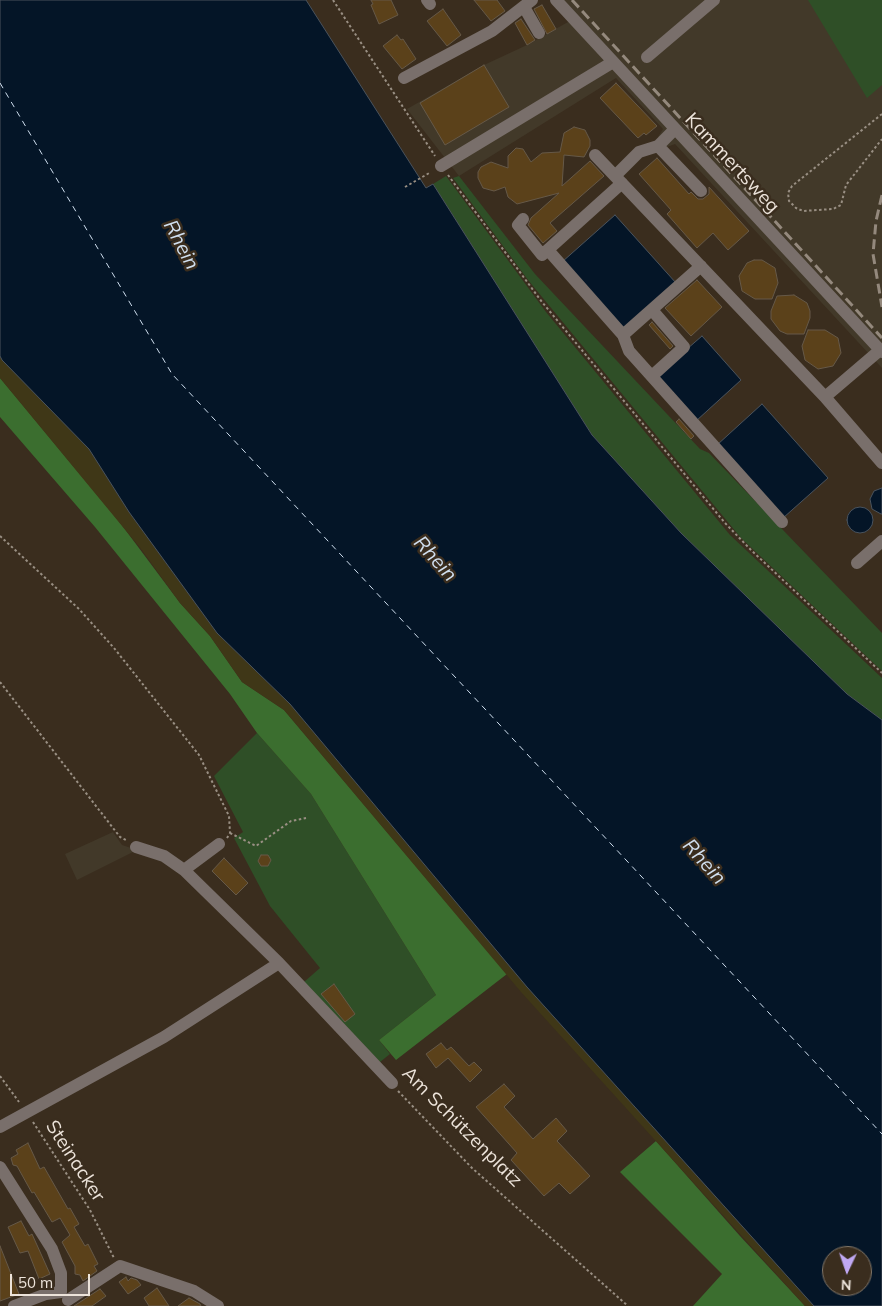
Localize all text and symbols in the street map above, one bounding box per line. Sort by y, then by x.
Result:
street label: Kammertsweg [680,108,784,218]
water label: Rhein [158,216,204,274]
water label: Rhein [408,531,462,587]
water label: Rhein [677,834,731,890]
street label: Am Schützenplatz [397,1062,527,1192]
street label: Steinacker [40,1116,110,1206]
north arrow [822,1246,872,1296]
scale bar [12,1264,92,1296]
text: 50 m [18,1273,53,1292]
text: N [841,1276,852,1294]

